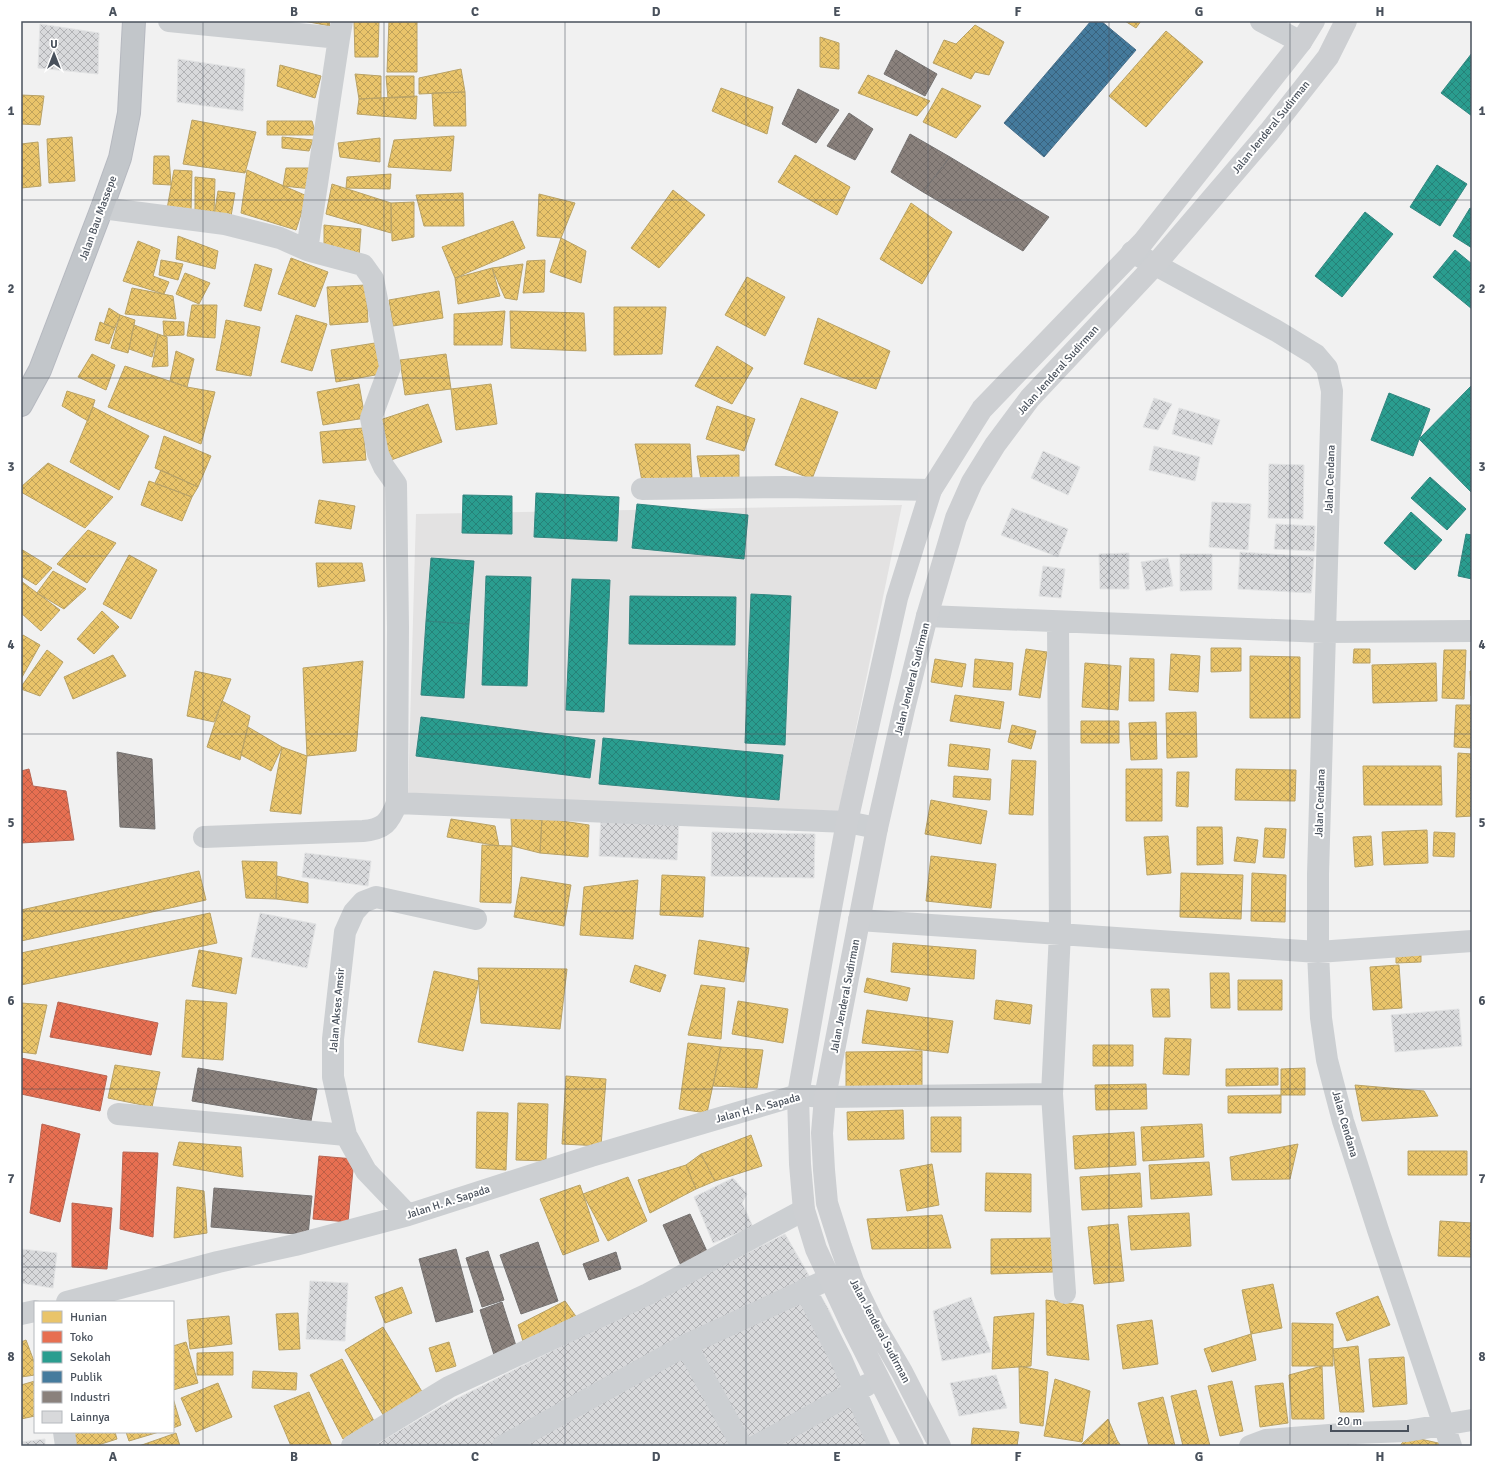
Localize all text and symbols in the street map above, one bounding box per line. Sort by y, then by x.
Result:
text: A [109,4,118,20]
text: B [290,4,298,20]
text: C [471,4,479,20]
text: D [652,4,661,20]
text: E [833,4,841,20]
text: F [1015,4,1022,20]
text: G [1195,4,1203,20]
text: H [1376,4,1384,20]
north arrow [34,34,74,74]
text: U [50,38,58,51]
street label: Jalan Jenderal Sudirman [1230,78,1312,176]
text: 1 [7,103,15,119]
text: 1 [1478,103,1486,119]
street label: Jalan Bau Massepe [77,174,119,262]
text: 2 [7,281,15,297]
text: 2 [1478,281,1486,297]
street label: Jalan Jenderal Sudirman [1014,323,1102,417]
street label: Jalan Cendana [1322,444,1338,513]
text: 3 [7,459,15,475]
text: 3 [1478,459,1486,475]
street label: Jalan Jenderal Sudirman [892,621,932,737]
text: 4 [7,637,15,653]
text: 4 [1478,637,1486,653]
street label: Jalan Cendana [1312,768,1328,837]
text: 5 [7,815,15,831]
text: 5 [1478,815,1486,831]
street label: Jalan Jenderal Sudirman [828,938,862,1054]
street label: Jalan Akses Amsir [327,967,347,1053]
text: 6 [7,993,15,1009]
text: 6 [1478,993,1486,1009]
street label: Jalan Cendana [1329,1089,1361,1159]
street label: Jalan H. A. Sapada [714,1090,802,1126]
text: 7 [7,1171,15,1187]
text: 7 [1478,1171,1486,1187]
street label: Jalan H. A. Sapada [405,1182,492,1222]
street label: Jalan Jenderal Sudirman [847,1277,913,1385]
legend [34,1301,174,1433]
text: Hunian [70,1310,107,1325]
text: Toko [70,1330,93,1345]
text: 8 [7,1349,15,1365]
text: 8 [1478,1349,1486,1365]
text: Sekolah [70,1350,111,1365]
text: Publik [70,1370,102,1385]
text: Industri [70,1390,110,1405]
scale bar [1331,1407,1408,1433]
text: Lainnya [70,1410,110,1425]
text: 20 m [1337,1414,1362,1429]
text: A [109,1449,118,1465]
text: B [290,1449,298,1465]
text: C [471,1449,479,1465]
text: D [652,1449,661,1465]
text: E [833,1449,841,1465]
text: F [1015,1449,1022,1465]
text: G [1195,1449,1203,1465]
text: H [1376,1449,1384,1465]

